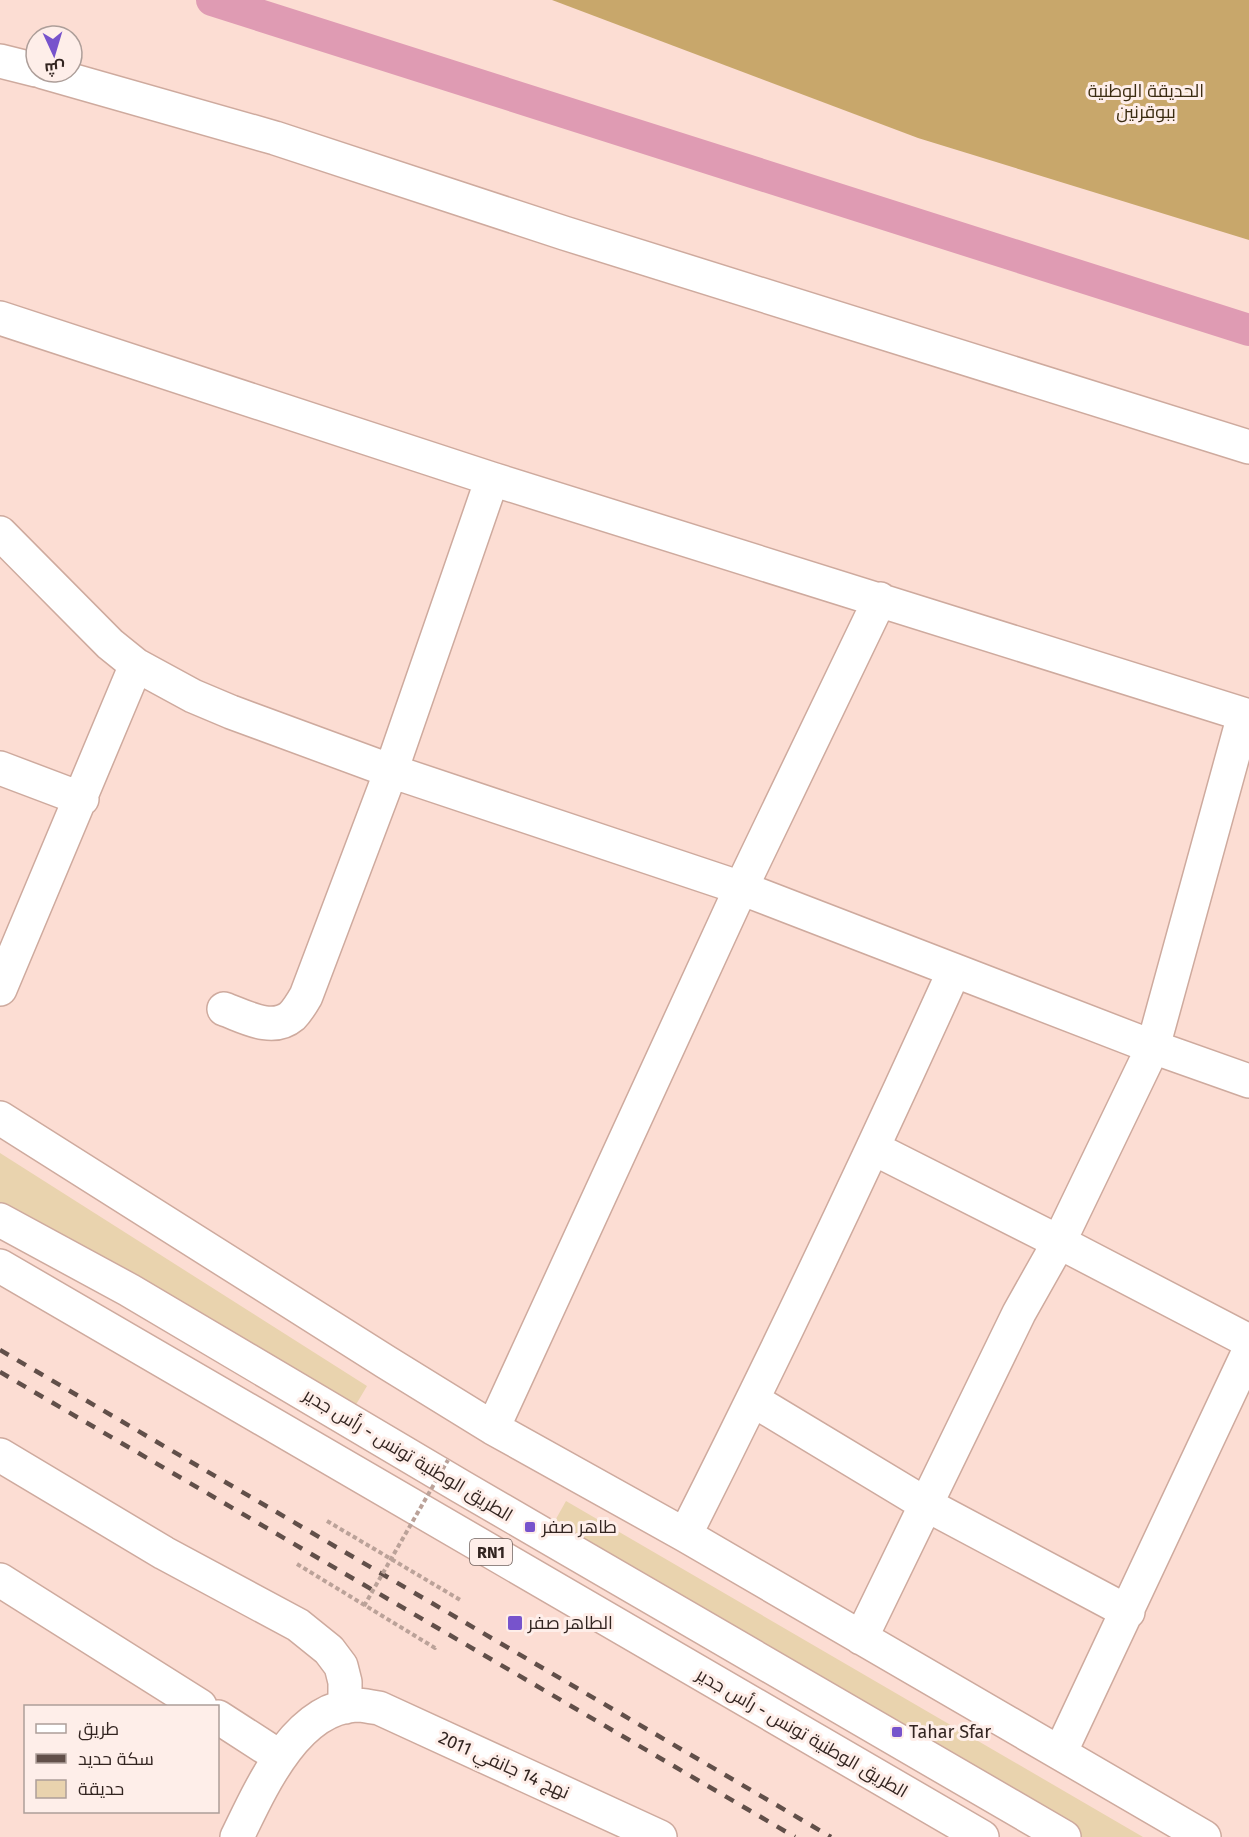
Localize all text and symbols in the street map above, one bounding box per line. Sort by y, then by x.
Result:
north arrow [24,24,84,84]
text: ش [44,58,66,79]
park label: الحديقة الوطنية ببوقرنين [1088,80,1204,123]
street label: الطريق الوطنية تونس - رأس جدير [298,1383,517,1527]
place label: طاهر صفر [541,1516,617,1538]
marker: طاهر صفر [523,1520,537,1534]
road number: RN1 [470,1539,512,1565]
place label: الطاهر صفر [527,1612,613,1634]
marker: الطاهر صفر [506,1614,524,1632]
street label: الطريق الوطنية تونس - رأس جدير [691,1663,912,1803]
legend [24,1705,219,1813]
text: طريق [78,1718,119,1741]
place label: Tahar Sfar [909,1721,991,1743]
marker: Tahar Sfar [890,1725,904,1739]
street label: نهج 14 جانفي 2011 [434,1726,573,1806]
text: سكة حديد [78,1748,154,1770]
text: حديقة [78,1778,124,1800]

